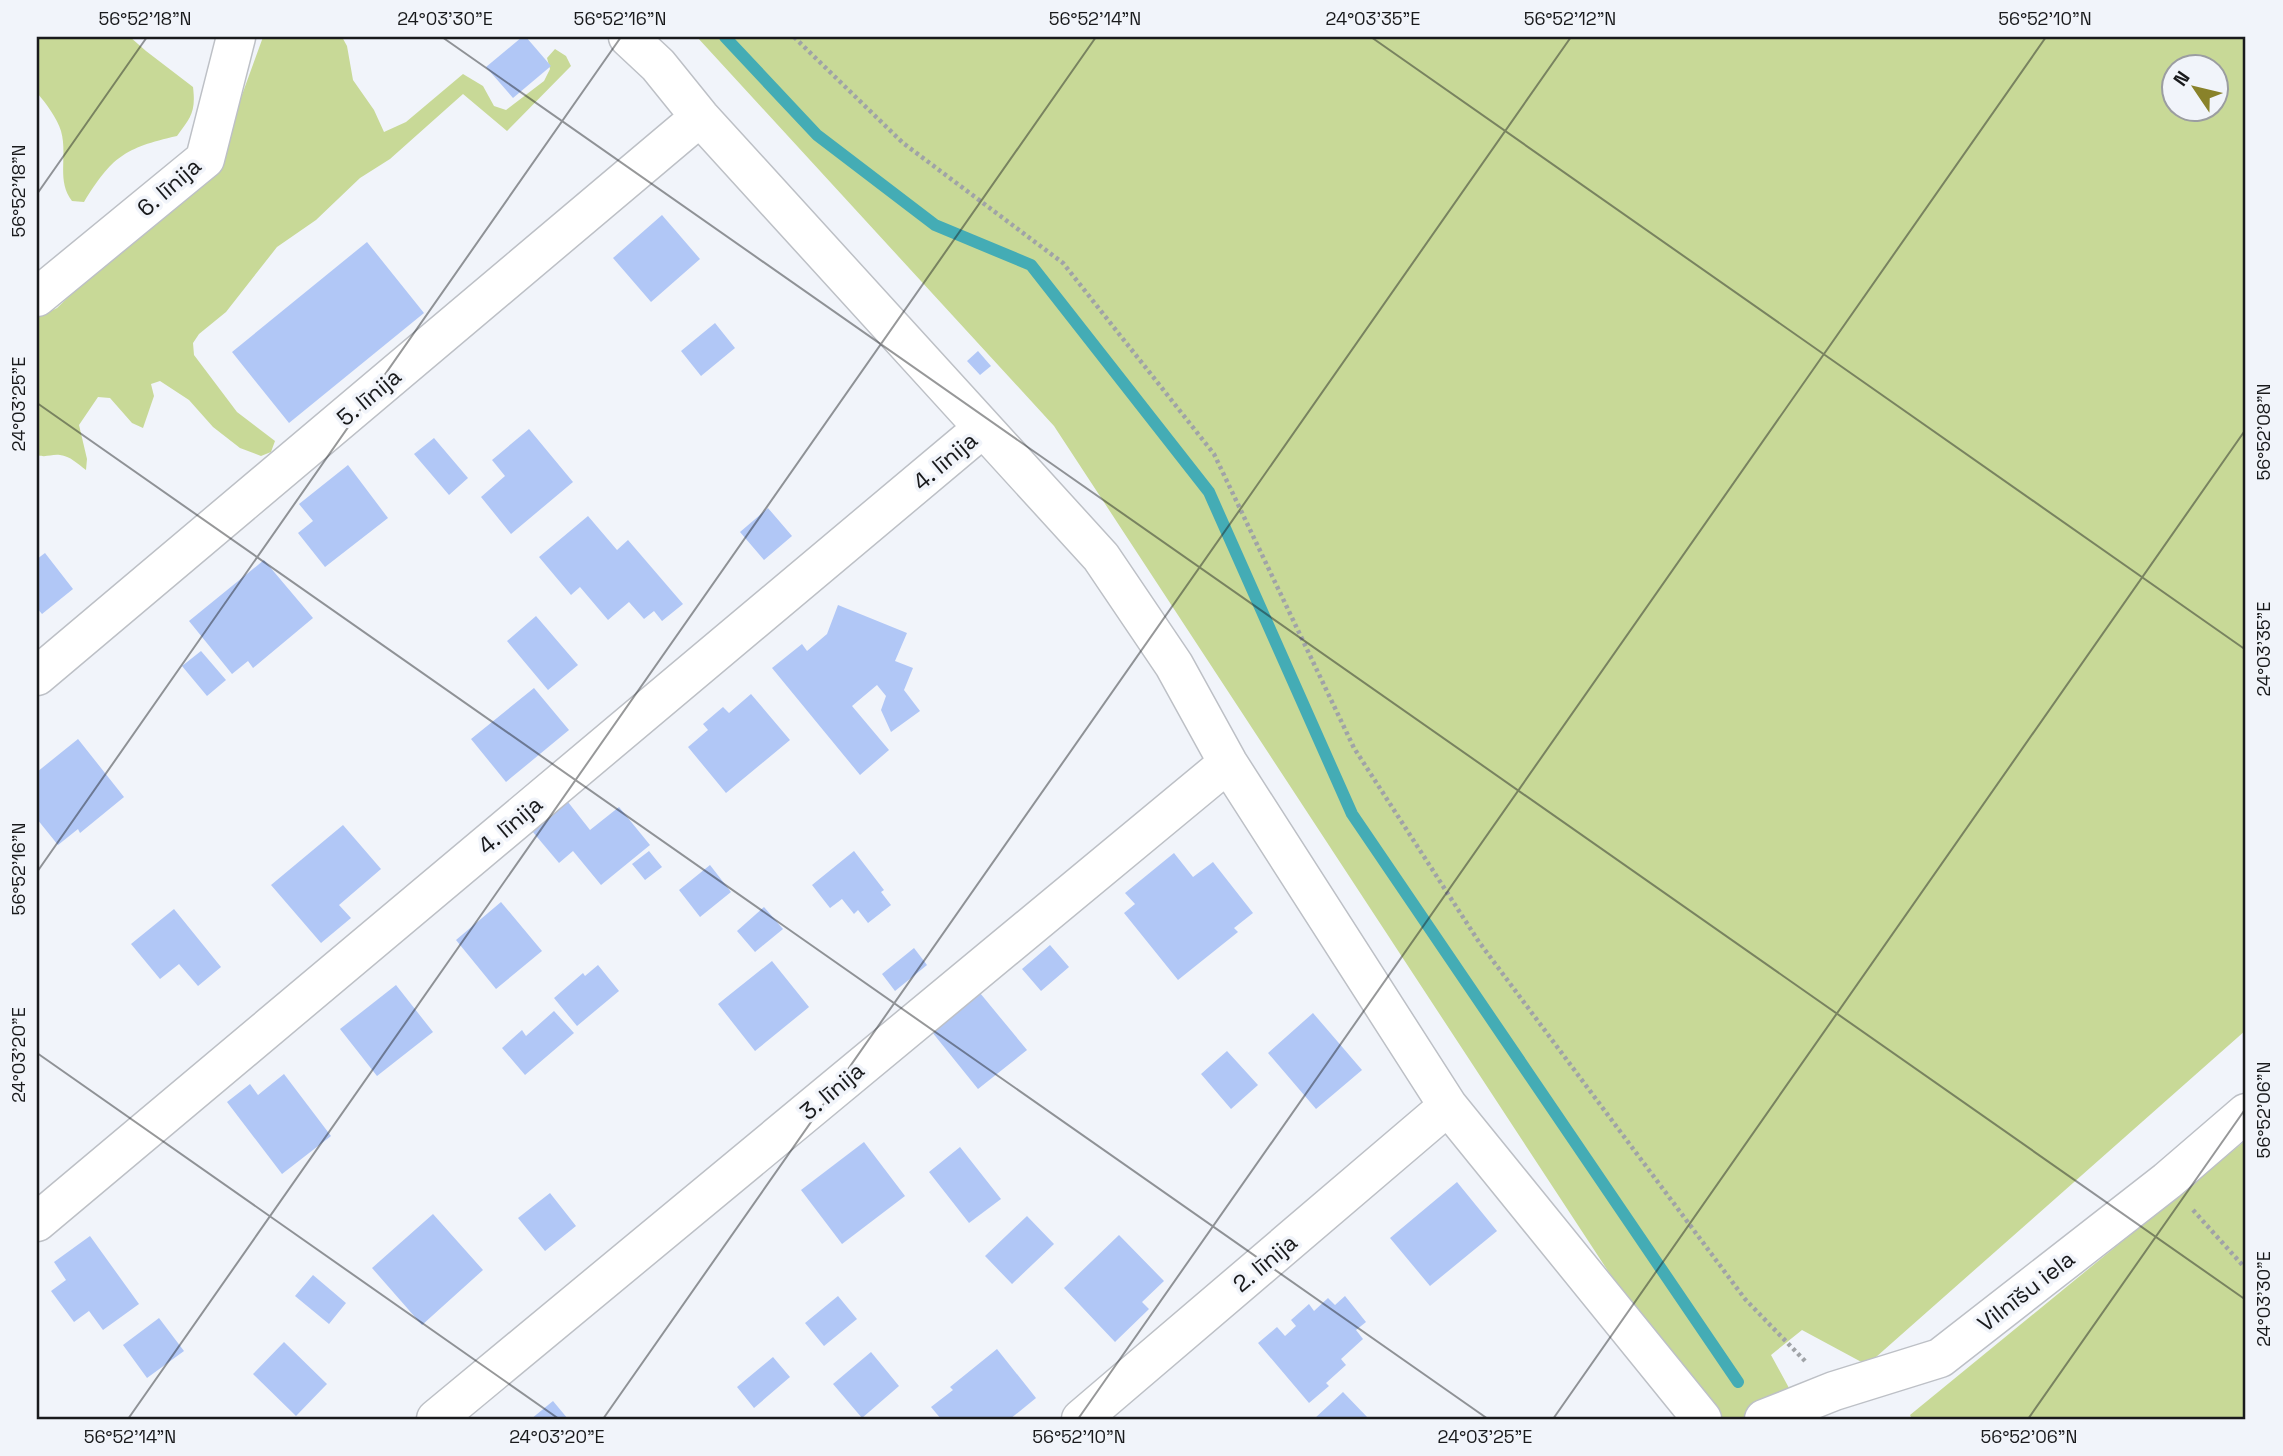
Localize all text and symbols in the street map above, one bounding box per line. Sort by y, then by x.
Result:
text: 56°52'18"N [98,7,192,30]
text: 24°03'30"E [397,7,493,30]
text: 56°52'16"N [574,7,666,30]
text: 56°52'14"N [1049,7,1141,30]
text: 24°03'35"E [1326,7,1420,30]
text: 56°52'12"N [1524,7,1616,30]
text: 56°52'10"N [1998,7,2092,30]
north arrow [2160,52,2230,122]
text: N [2168,66,2195,91]
text: 56°52'18"N [7,144,30,238]
street label: 6. līnija [131,151,207,223]
text: 24°03'25"E [7,357,30,451]
street label: 5. līnija [331,361,407,433]
text: 56°52'08"N [2252,383,2275,481]
street label: 4. līnija [906,425,984,497]
text: 24°03'35"E [2252,602,2275,696]
street label: 4. līnija [471,789,549,861]
text: 56°52'16"N [7,823,30,915]
text: 24°03'20"E [7,1007,30,1103]
street label: 3. līnija [794,1055,870,1127]
text: 56°52'06"N [2252,1062,2275,1158]
street label: 2. līnija [1227,1227,1303,1299]
street label: Vilnīšu iela [1971,1244,2081,1338]
text: 24°03'30"E [2252,1251,2275,1347]
text: 56°52'14"N [84,1425,176,1448]
text: 24°03'20"E [509,1425,605,1448]
text: 56°52'10"N [1032,1425,1126,1448]
text: 24°03'25"E [1438,1425,1532,1448]
text: 56°52'06"N [1981,1425,2077,1448]

